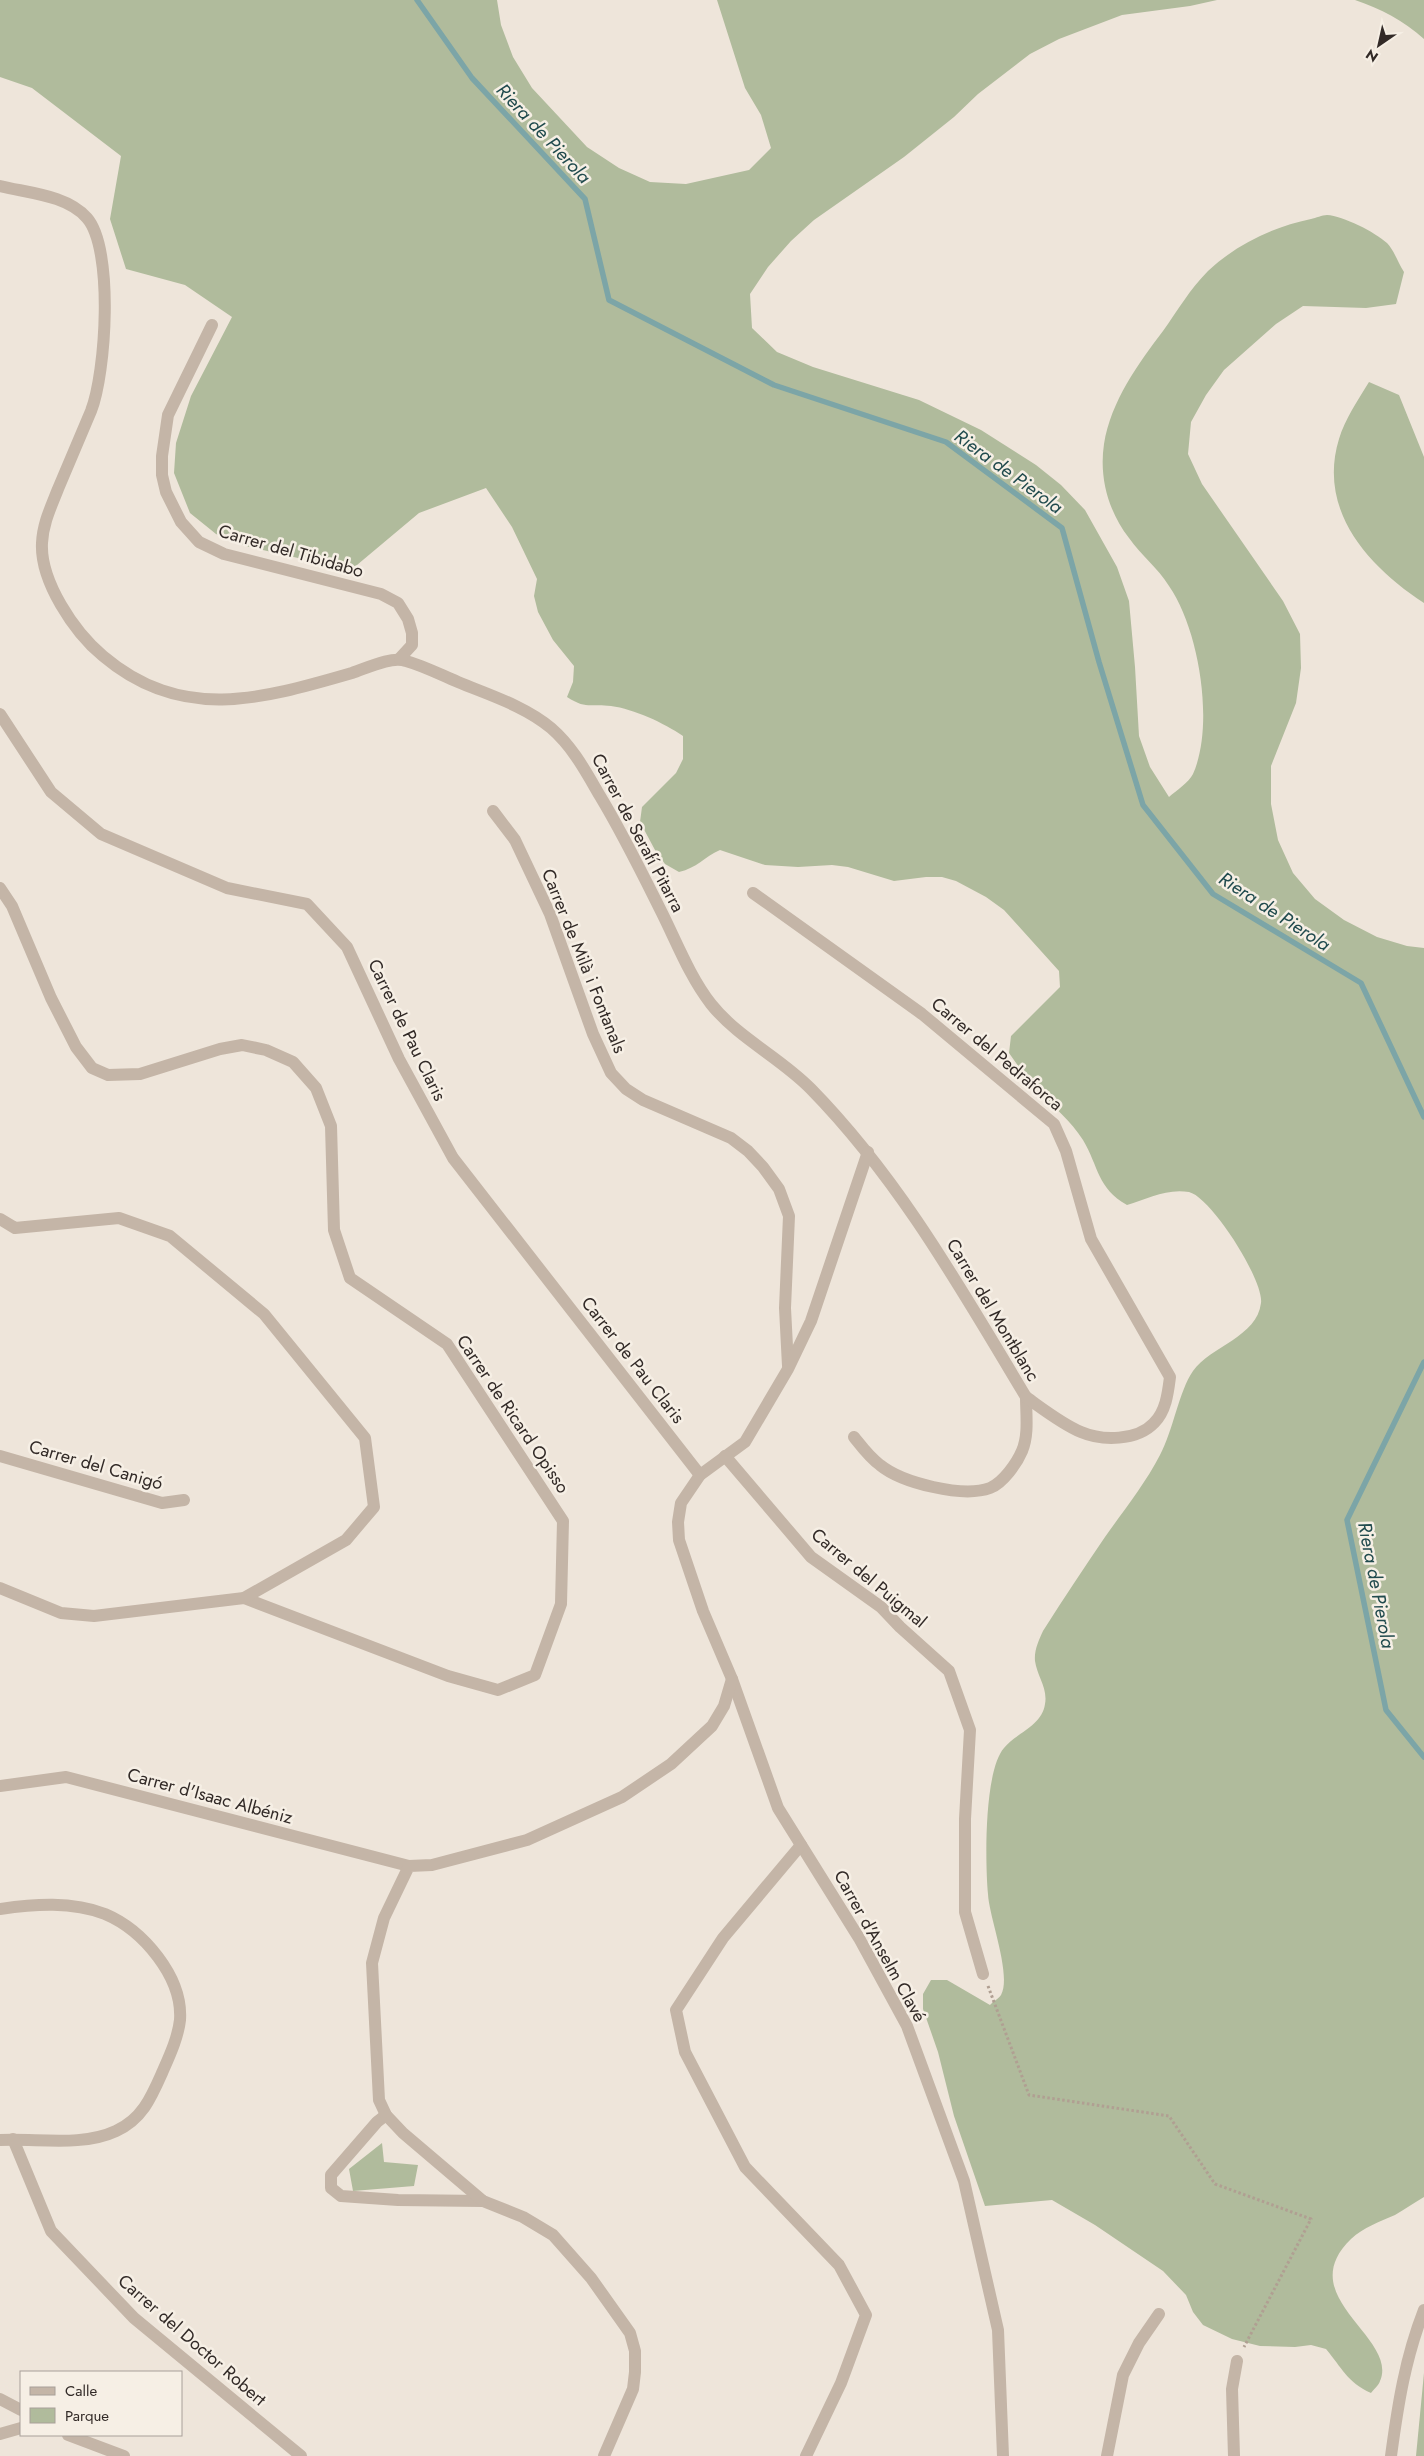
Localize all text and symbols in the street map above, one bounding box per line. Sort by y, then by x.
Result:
north arrow [1354,20,1404,70]
text: N [1362,44,1382,67]
water label: Riera de Pierola [490,77,598,190]
water label: Riera de Pierola [949,423,1069,520]
street label: Carrer del Tibidabo [215,518,367,584]
street label: Carrer de Serafí Pitarra [585,749,691,917]
street label: Carrer de Milà i Fontanals [535,865,633,1057]
water label: Riera de Pierola [1214,865,1336,958]
street label: Carrer de Pau Claris [361,955,453,1105]
street label: Carrer del Pedraforca [926,991,1068,1117]
street label: Carrer del Montblanc [940,1234,1046,1386]
street label: Carrer de Pau Claris [575,1291,691,1429]
street label: Carrer de Ricard Opisso [450,1330,576,1499]
street label: Carrer del Canigó [26,1433,166,1497]
water label: Riera de Pierola [1351,1520,1402,1651]
street label: Carrer del Puigmal [806,1522,932,1634]
street label: Carrer d'Isaac Albéniz [124,1761,296,1831]
street label: Carrer d'Anselm Clavé [827,1865,933,2027]
street label: Carrer del Doctor Robert [112,2268,272,2412]
legend [20,2371,182,2436]
text: Calle [65,2380,97,2402]
text: Parque [65,2405,109,2427]

